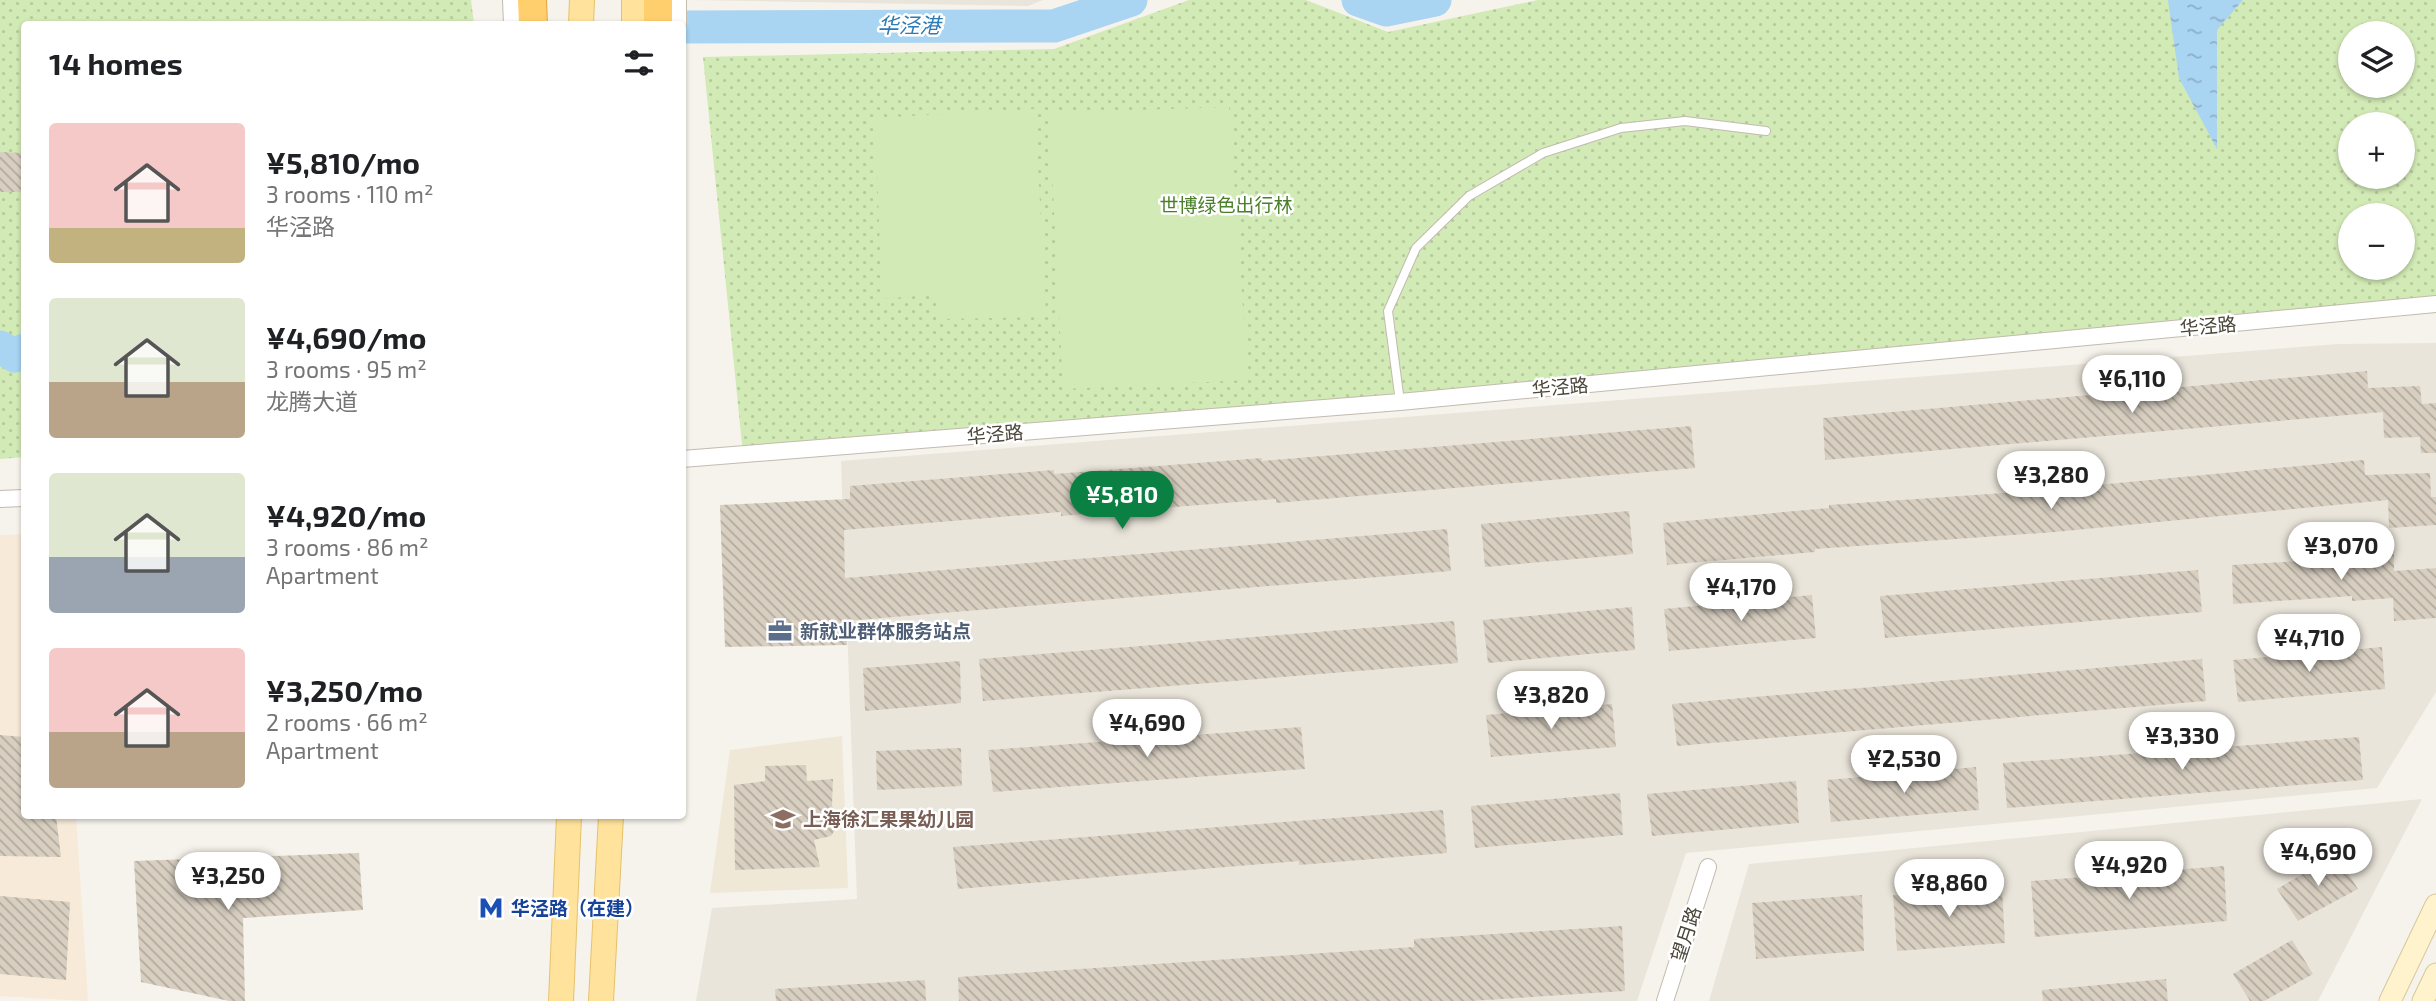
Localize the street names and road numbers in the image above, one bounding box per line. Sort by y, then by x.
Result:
street label: 华泾路 [2179,312,2237,339]
street label: 华泾路 [1531,373,1589,400]
street label: 华泾路 [966,420,1024,447]
street label: 望月路 [1666,903,1705,965]

